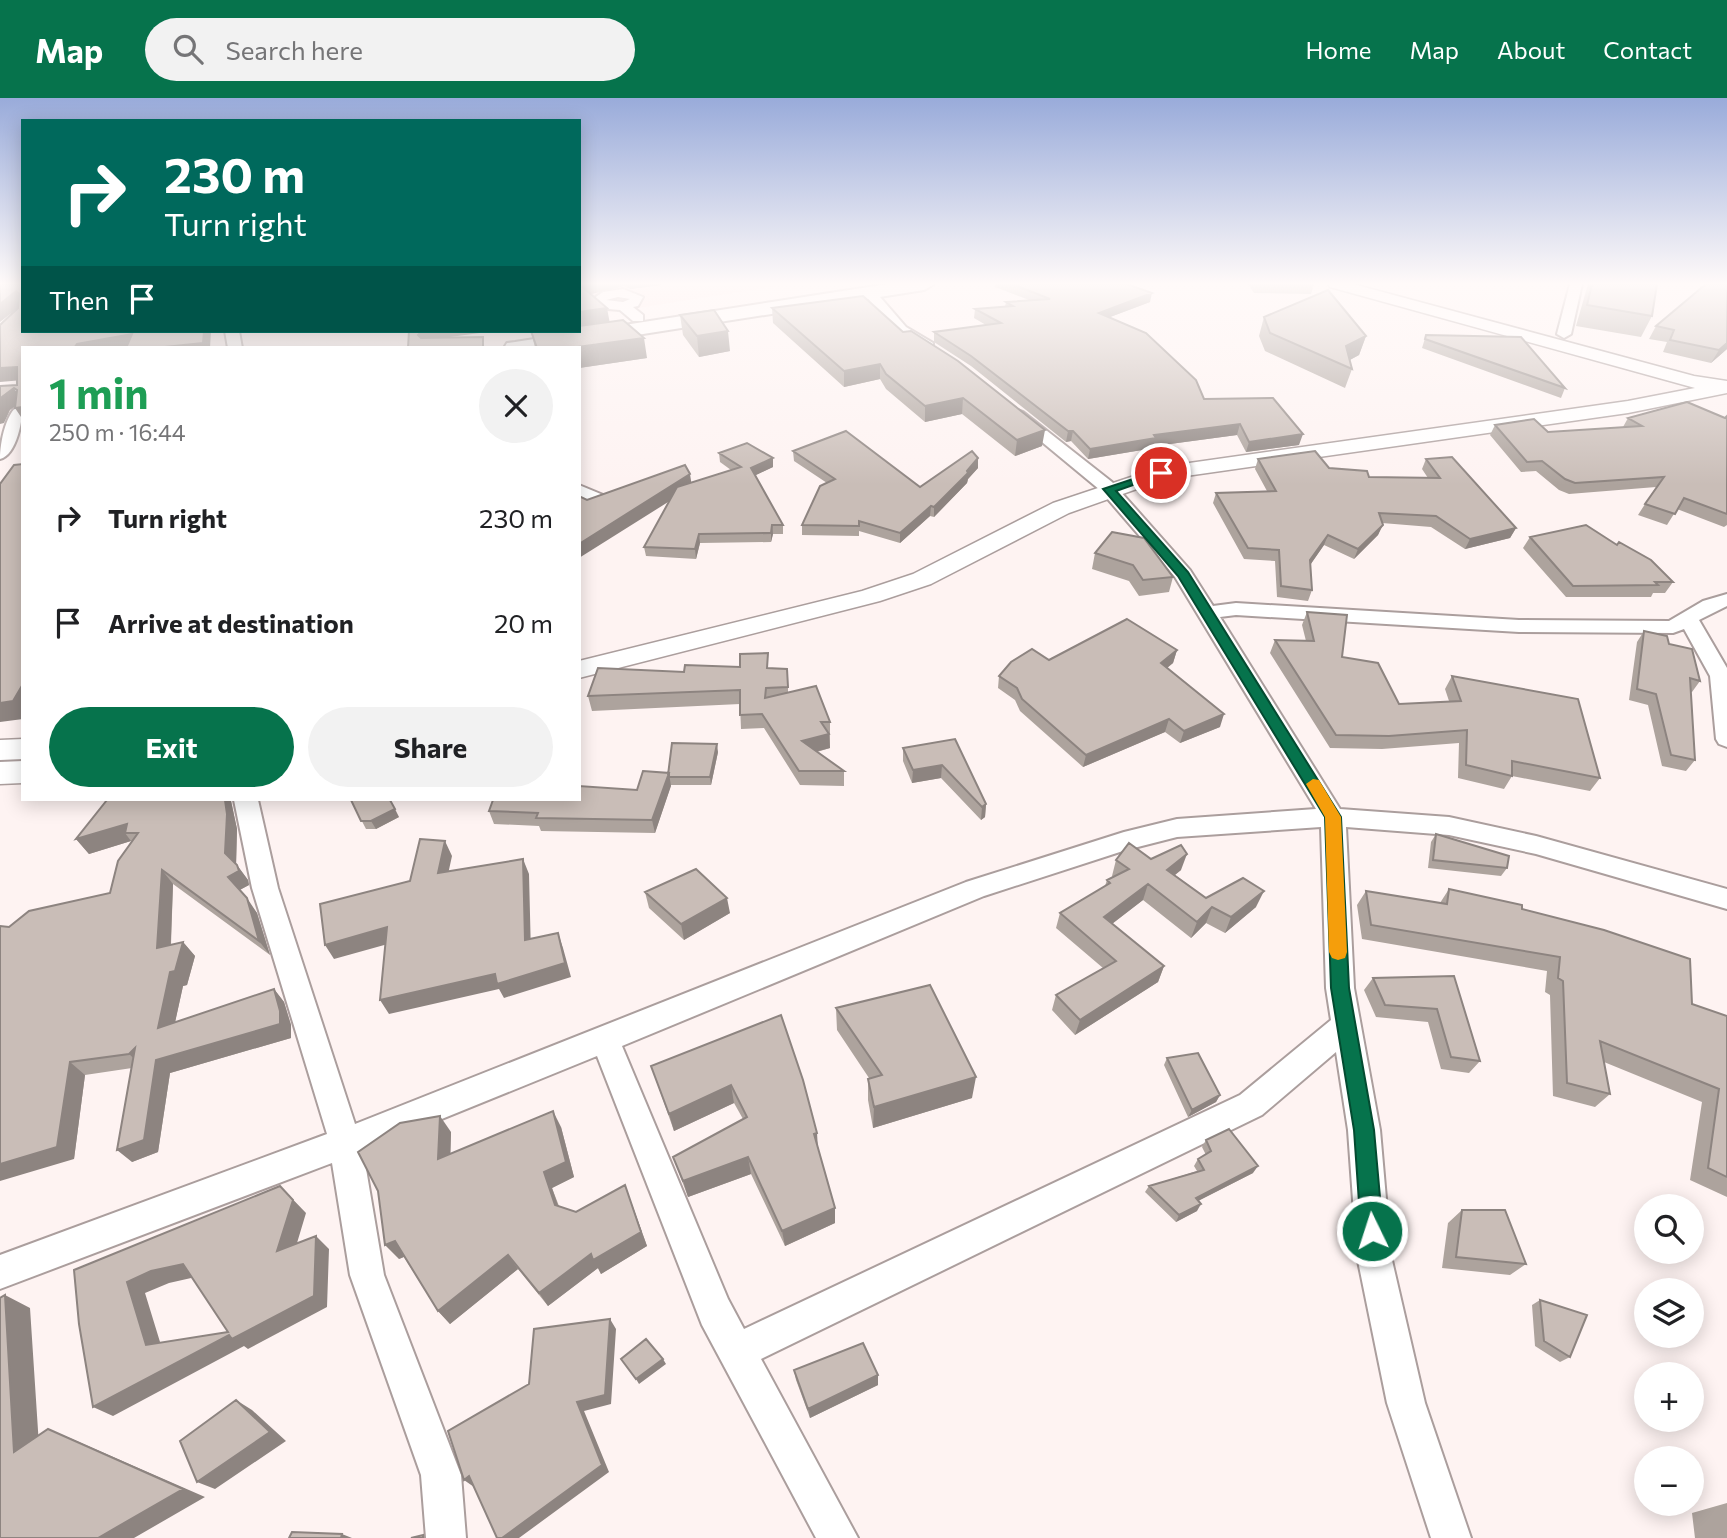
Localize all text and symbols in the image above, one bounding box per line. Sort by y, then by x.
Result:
search box [145,18,635,81]
text: Map [35,29,103,70]
icon: search [169,30,207,68]
text: Search here [225,34,363,65]
text: Home [1306,35,1372,64]
text: Map [1410,35,1459,64]
text: About [1497,35,1565,64]
text: Contact [1603,35,1692,64]
text: 230 m [164,143,305,203]
icon: right [49,147,140,238]
text: Turn right [164,203,307,243]
icon: arrive [123,280,161,318]
text: Then [49,284,109,315]
text: 1 min [49,366,149,418]
button: close [479,369,553,443]
text: 250 m · 16:44 [49,418,186,446]
pin [1131,443,1191,503]
icon: arrive [1142,454,1180,492]
icon: right [49,499,87,537]
text: Turn right [108,502,227,533]
text: 230 m [479,502,553,533]
icon: arrive [49,604,87,642]
text: Arrive at destination [108,607,354,638]
text: 20 m [494,607,553,638]
button: Exit [49,707,294,787]
button: Share [308,707,553,787]
position arrow [1335,1194,1409,1268]
map controls [1634,1194,1704,1516]
button: search [1634,1194,1704,1264]
button: layers [1634,1278,1704,1348]
button: + [1634,1362,1704,1432]
button: − [1634,1446,1704,1516]

